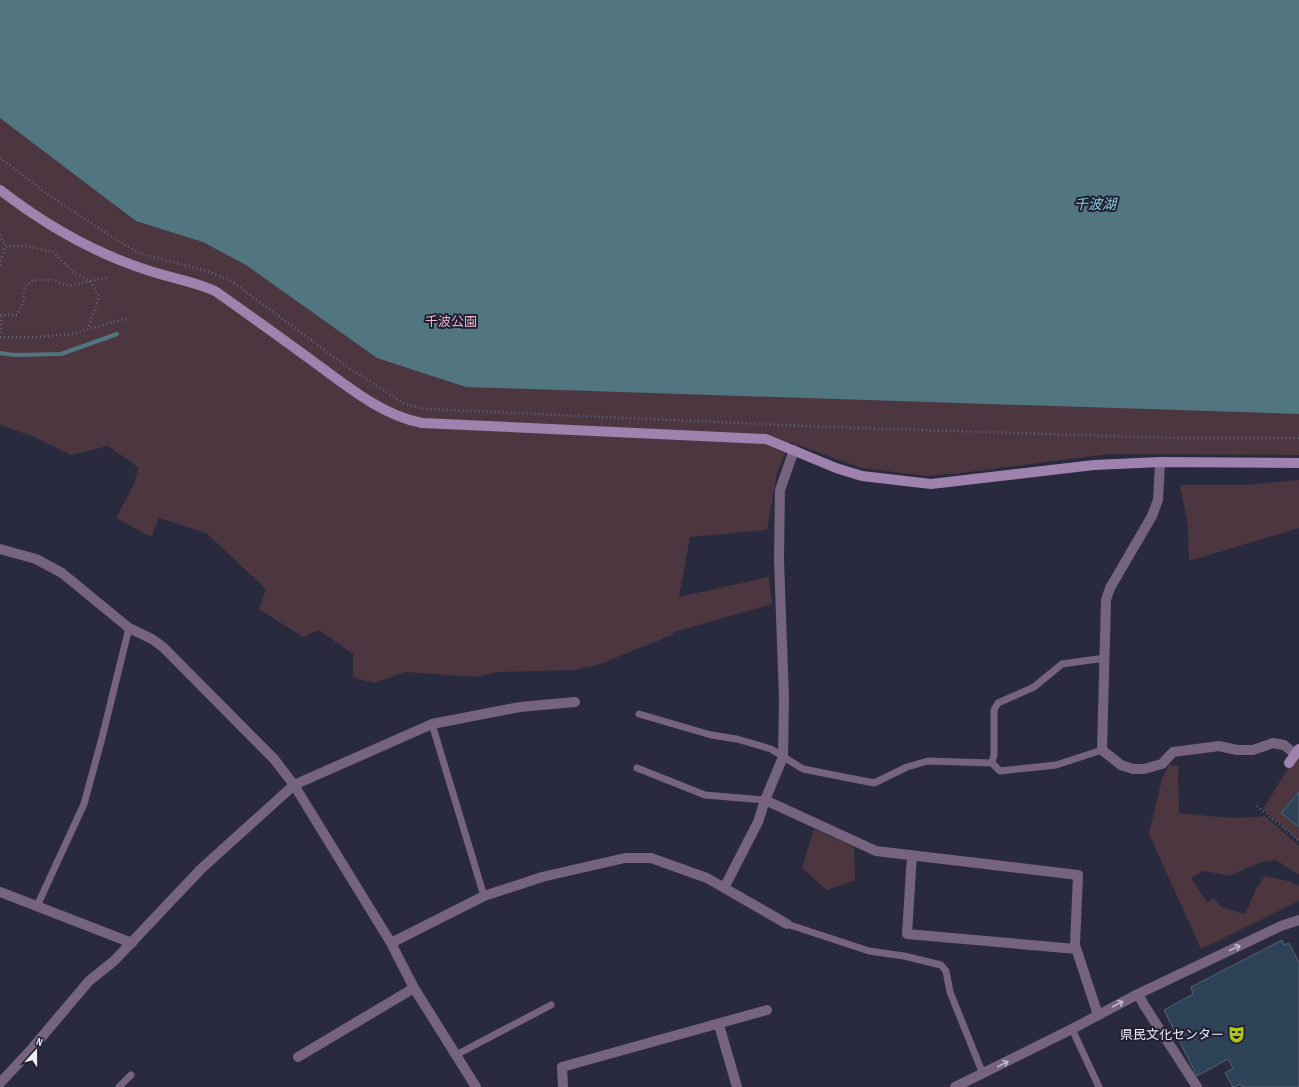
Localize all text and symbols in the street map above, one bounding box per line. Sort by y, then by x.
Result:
water label: 千波湖 [1074,196,1118,213]
park label: 千波公園 [425,314,477,330]
one-way arrow [1229,944,1241,951]
one-way arrow [1112,1000,1124,1008]
theatre icon: 県民文化センター [1227,1025,1247,1045]
place label: 県民文化センター [1120,1027,1224,1043]
north arrow [16,1031,56,1071]
text: N [34,1035,45,1049]
one-way arrow [997,1060,1009,1067]

